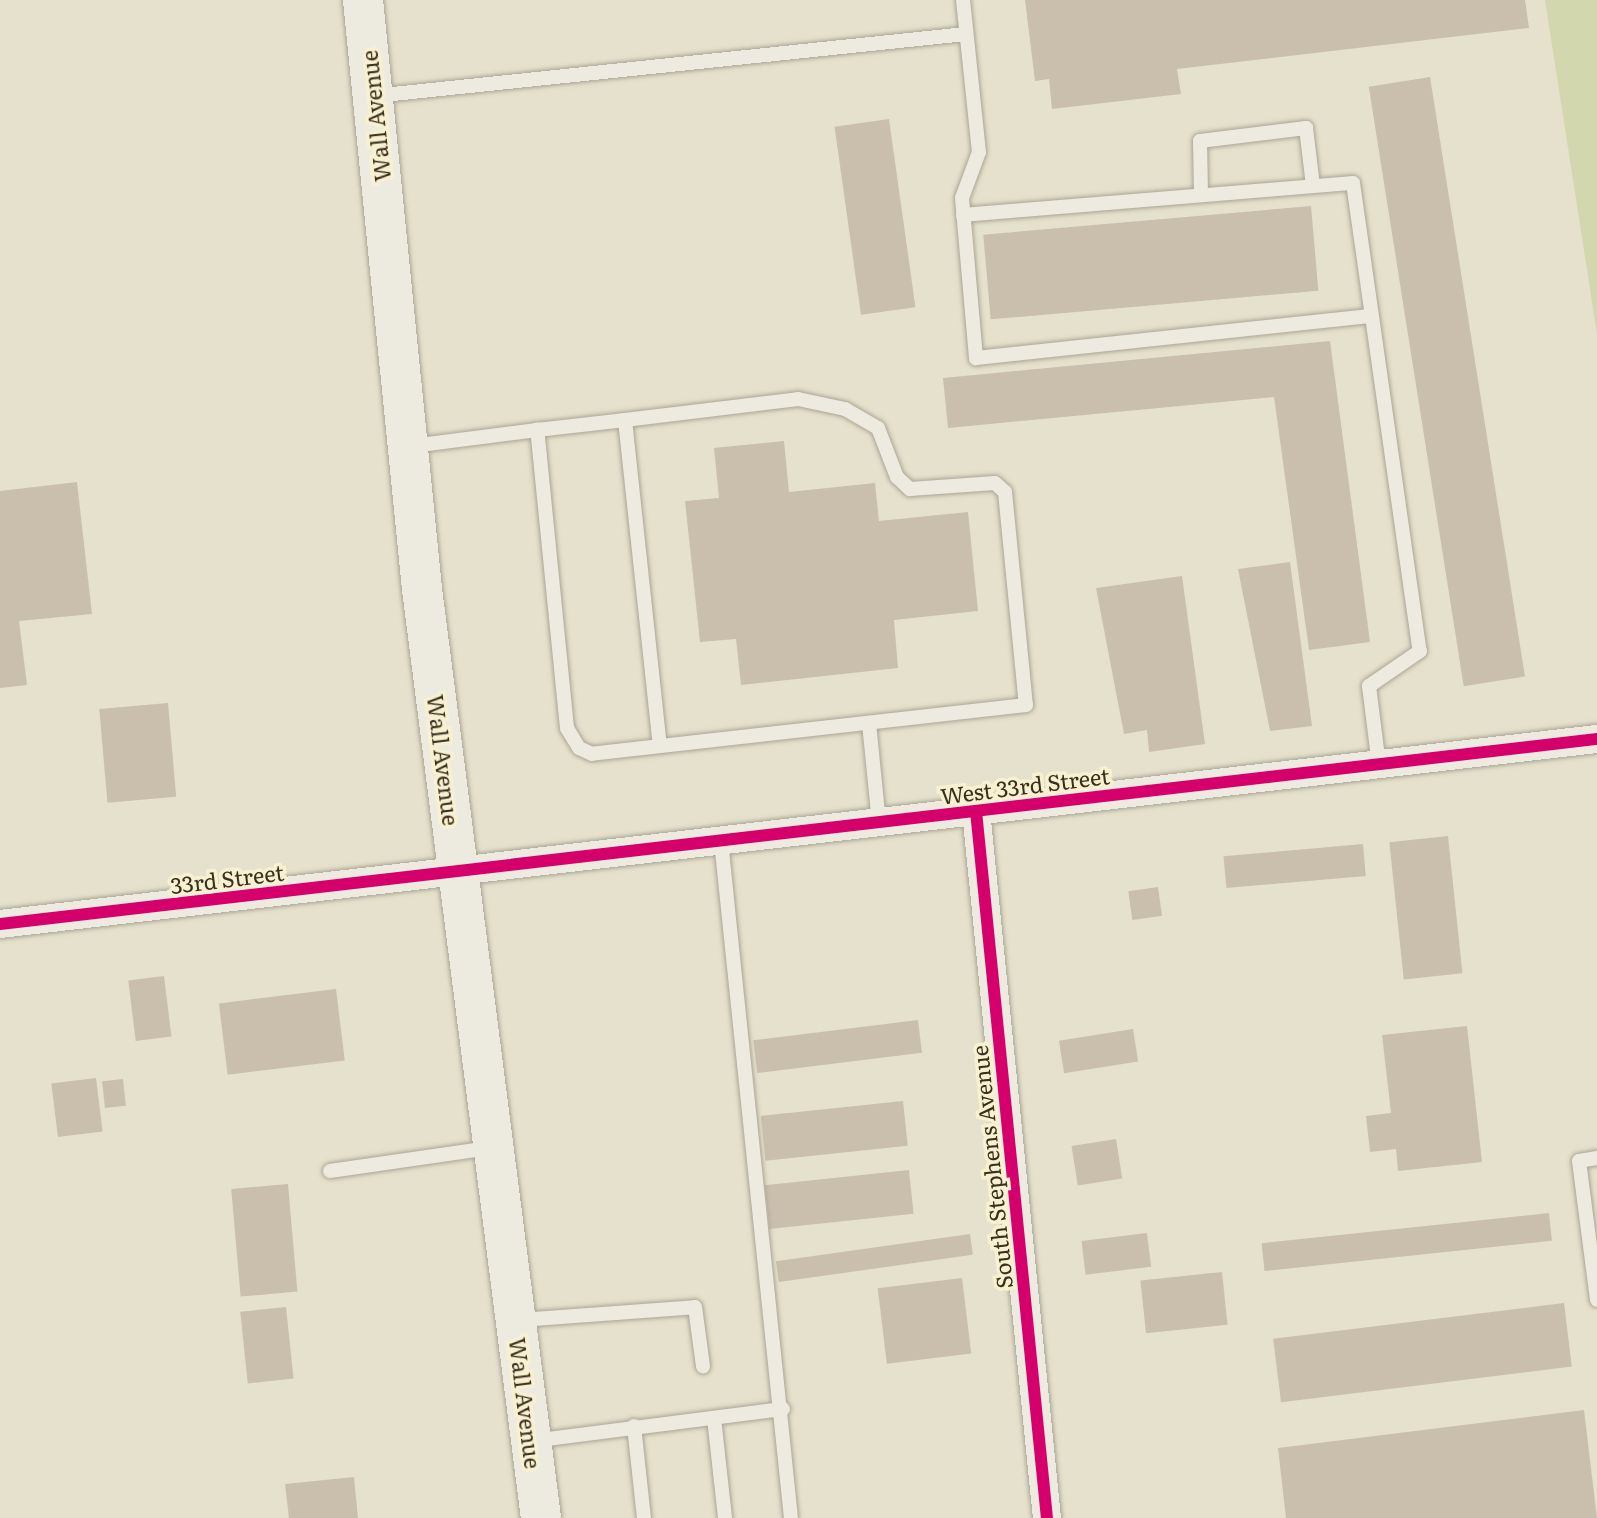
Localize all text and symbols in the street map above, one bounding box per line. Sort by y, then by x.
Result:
street label: Wall Avenue [355,49,395,183]
street label: Wall Avenue [423,693,465,827]
street label: West 33rd Street [939,762,1111,808]
street label: 33rd Street [169,858,285,898]
street label: South Stephens Avenue [965,1044,1017,1290]
street label: Wall Avenue [505,1336,547,1470]

